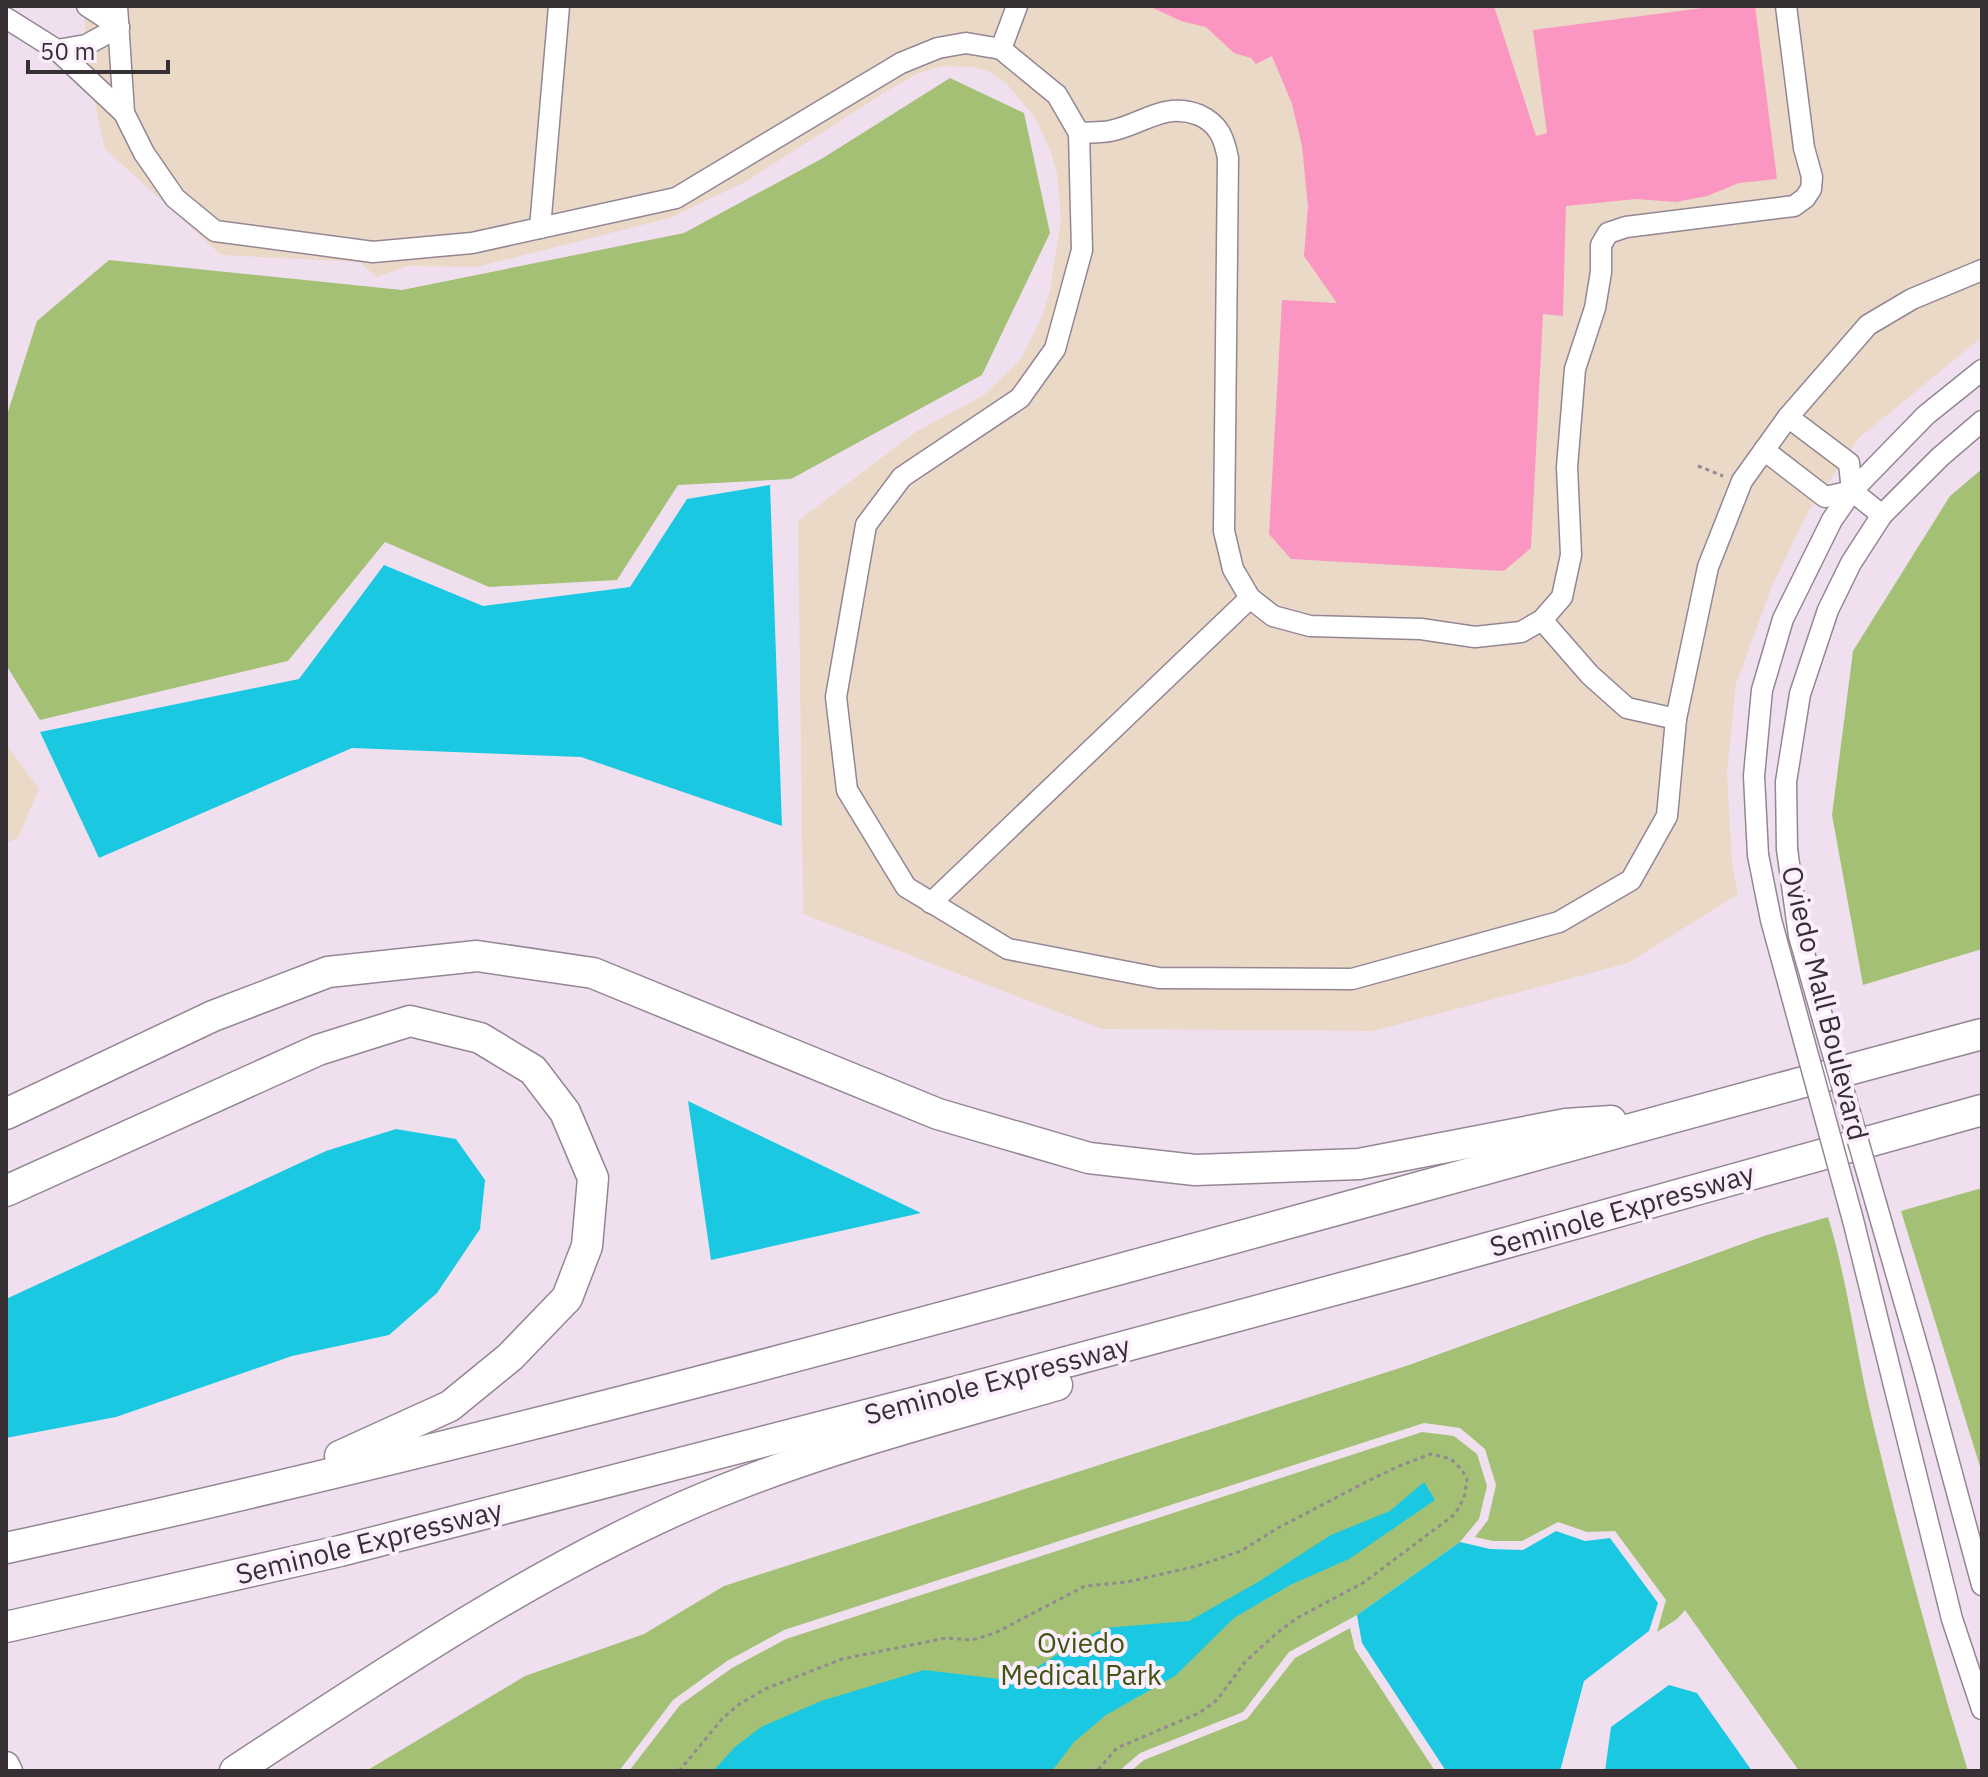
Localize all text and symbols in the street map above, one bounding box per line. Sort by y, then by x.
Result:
scale bar [28,24,168,74]
text: 50 m [40,35,95,67]
street label: Oviedo Mall Boulevard [1774,862,1877,1144]
street label: Seminole Expressway [1485,1154,1758,1265]
street label: Seminole Expressway [860,1326,1134,1433]
street label: Seminole Expressway [232,1490,506,1593]
park label: Oviedo Medical Park [1000,1624,1162,1693]

